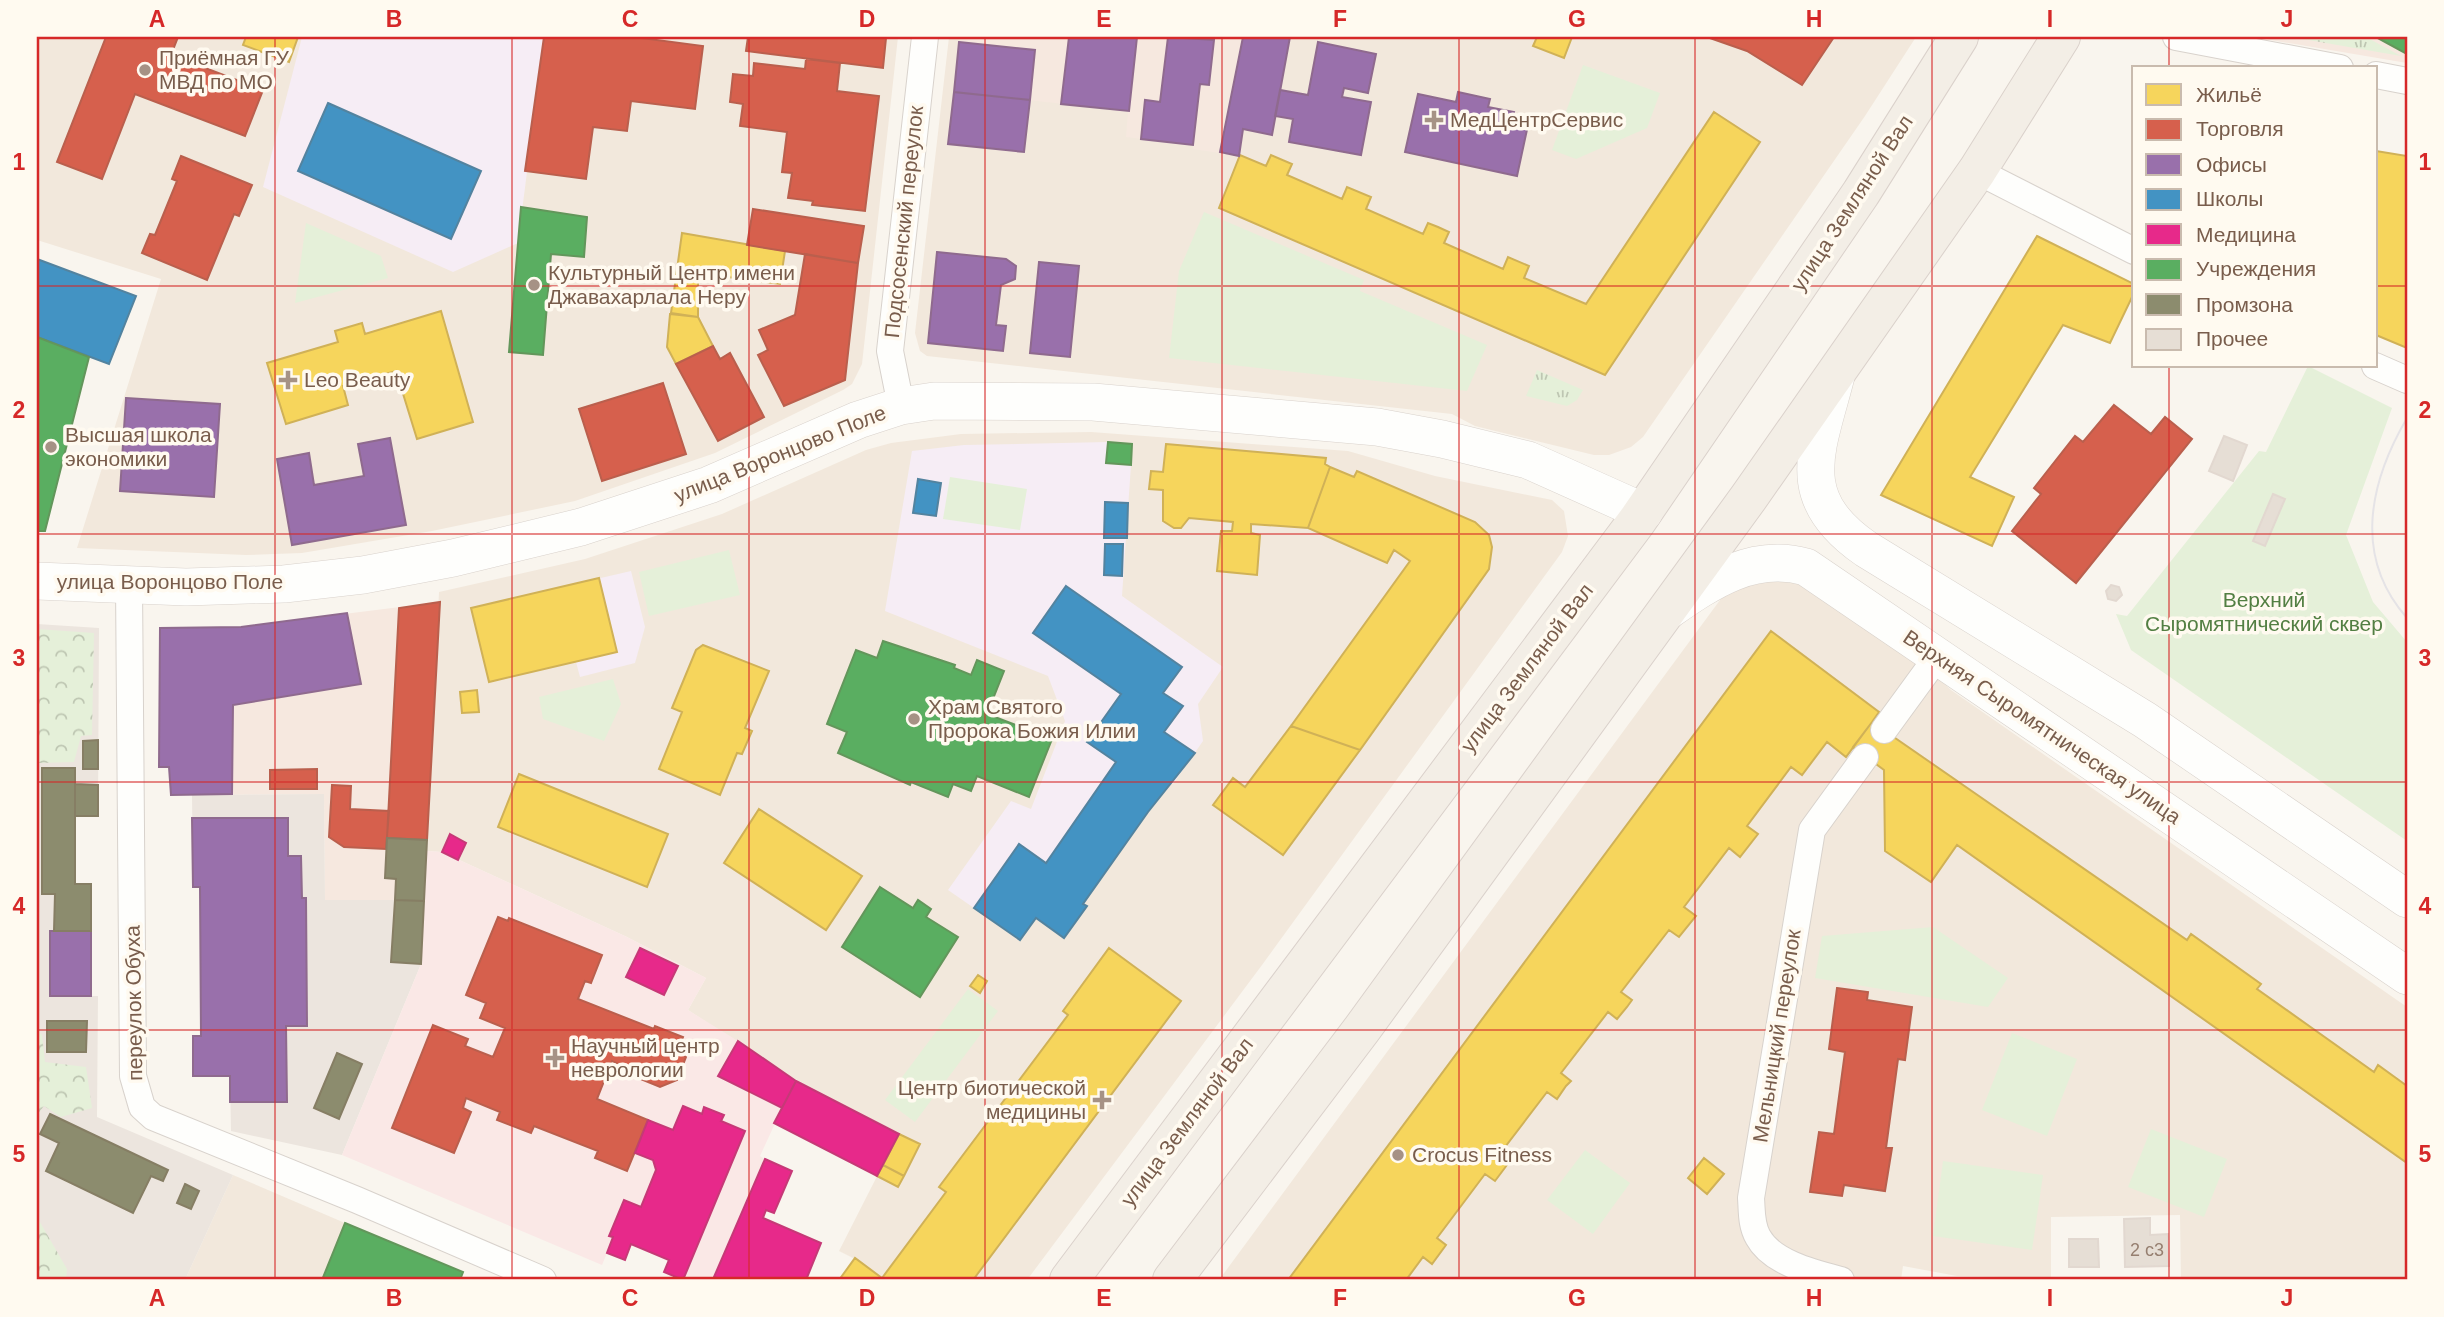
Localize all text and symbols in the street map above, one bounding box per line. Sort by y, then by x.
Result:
text: A [149,6,165,32]
text: B [386,6,402,32]
text: C [622,6,638,32]
text: D [859,6,875,32]
text: E [1096,6,1112,32]
text: F [1333,6,1347,32]
text: G [1568,6,1586,32]
text: H [1806,6,1822,32]
text: I [2047,6,2053,32]
text: J [2281,6,2293,32]
place label: Приёмная ГУ МВД по МО [159,46,289,93]
marker: Приёмная ГУ МВД по МО [137,62,153,78]
legend [2132,66,2378,368]
text: Жильё [2196,83,2262,106]
street label: Подсосенский переулок [880,104,927,339]
place label: МедЦентрСервис [1450,108,1623,131]
marker: МедЦентрСервис [1424,110,1444,130]
street label: улица Земляной Вал [1786,111,1917,295]
text: Торговля [2196,117,2284,140]
text: 1 [13,149,26,175]
text: 1 [2419,149,2432,175]
text: Офисы [2196,153,2267,176]
text: Школы [2196,187,2263,210]
text: Медицина [2196,223,2296,246]
text: Учреждения [2196,257,2316,280]
place label: Культурный Центр имени Джавахарлала Неру [548,261,795,308]
marker: Культурный Центр имени Джавахарлала Неру [526,277,542,293]
text: Промзона [2196,293,2293,316]
text: Прочее [2196,327,2268,350]
place label: Leo Beauty [304,368,411,391]
marker: Leo Beauty [278,370,298,390]
text: 2 [13,397,25,423]
text: 2 [2419,397,2431,423]
street label: улица Воронцово Поле [671,400,889,507]
place label: Высшая школа экономики [65,423,212,470]
marker: Высшая школа экономики [43,439,59,455]
street label: улица Воронцово Поле [57,570,283,593]
street label: улица Земляной Вал [1456,579,1597,756]
park label: Верхний Сыромятнический сквер [2145,588,2383,635]
street label: Верхняя Сыромятническая улица [1899,625,2186,828]
text: 3 [13,645,25,671]
text: 3 [2419,645,2431,671]
place label: Храм Святого Пророка Божия Илии [928,695,1136,742]
marker: Храм Святого Пророка Божия Илии [906,711,922,727]
text: 4 [13,893,26,919]
text: 4 [2419,893,2432,919]
street label: переулок Обуха [121,925,146,1081]
street label: Мельницкий переулок [1748,927,1805,1144]
street label: улица Земляной Вал [1116,1033,1257,1210]
place label: Научный центр неврологии [571,1034,720,1081]
marker: Научный центр неврологии [545,1048,565,1068]
place label: Центр биотической медицины [898,1076,1086,1123]
marker: Центр биотической медицины [1092,1090,1112,1110]
text: 5 [13,1141,26,1167]
text: 5 [2419,1141,2432,1167]
place label: Crocus Fitness [1412,1143,1552,1166]
marker: Crocus Fitness [1390,1147,1406,1163]
house number: 2 с3 [2130,1240,2164,1260]
text: A [149,1285,165,1311]
text: B [386,1285,402,1311]
text: C [622,1285,638,1311]
text: D [859,1285,875,1311]
text: E [1096,1285,1112,1311]
text: F [1333,1285,1347,1311]
text: G [1568,1285,1586,1311]
text: H [1806,1285,1822,1311]
text: I [2047,1285,2053,1311]
text: J [2281,1285,2293,1311]

